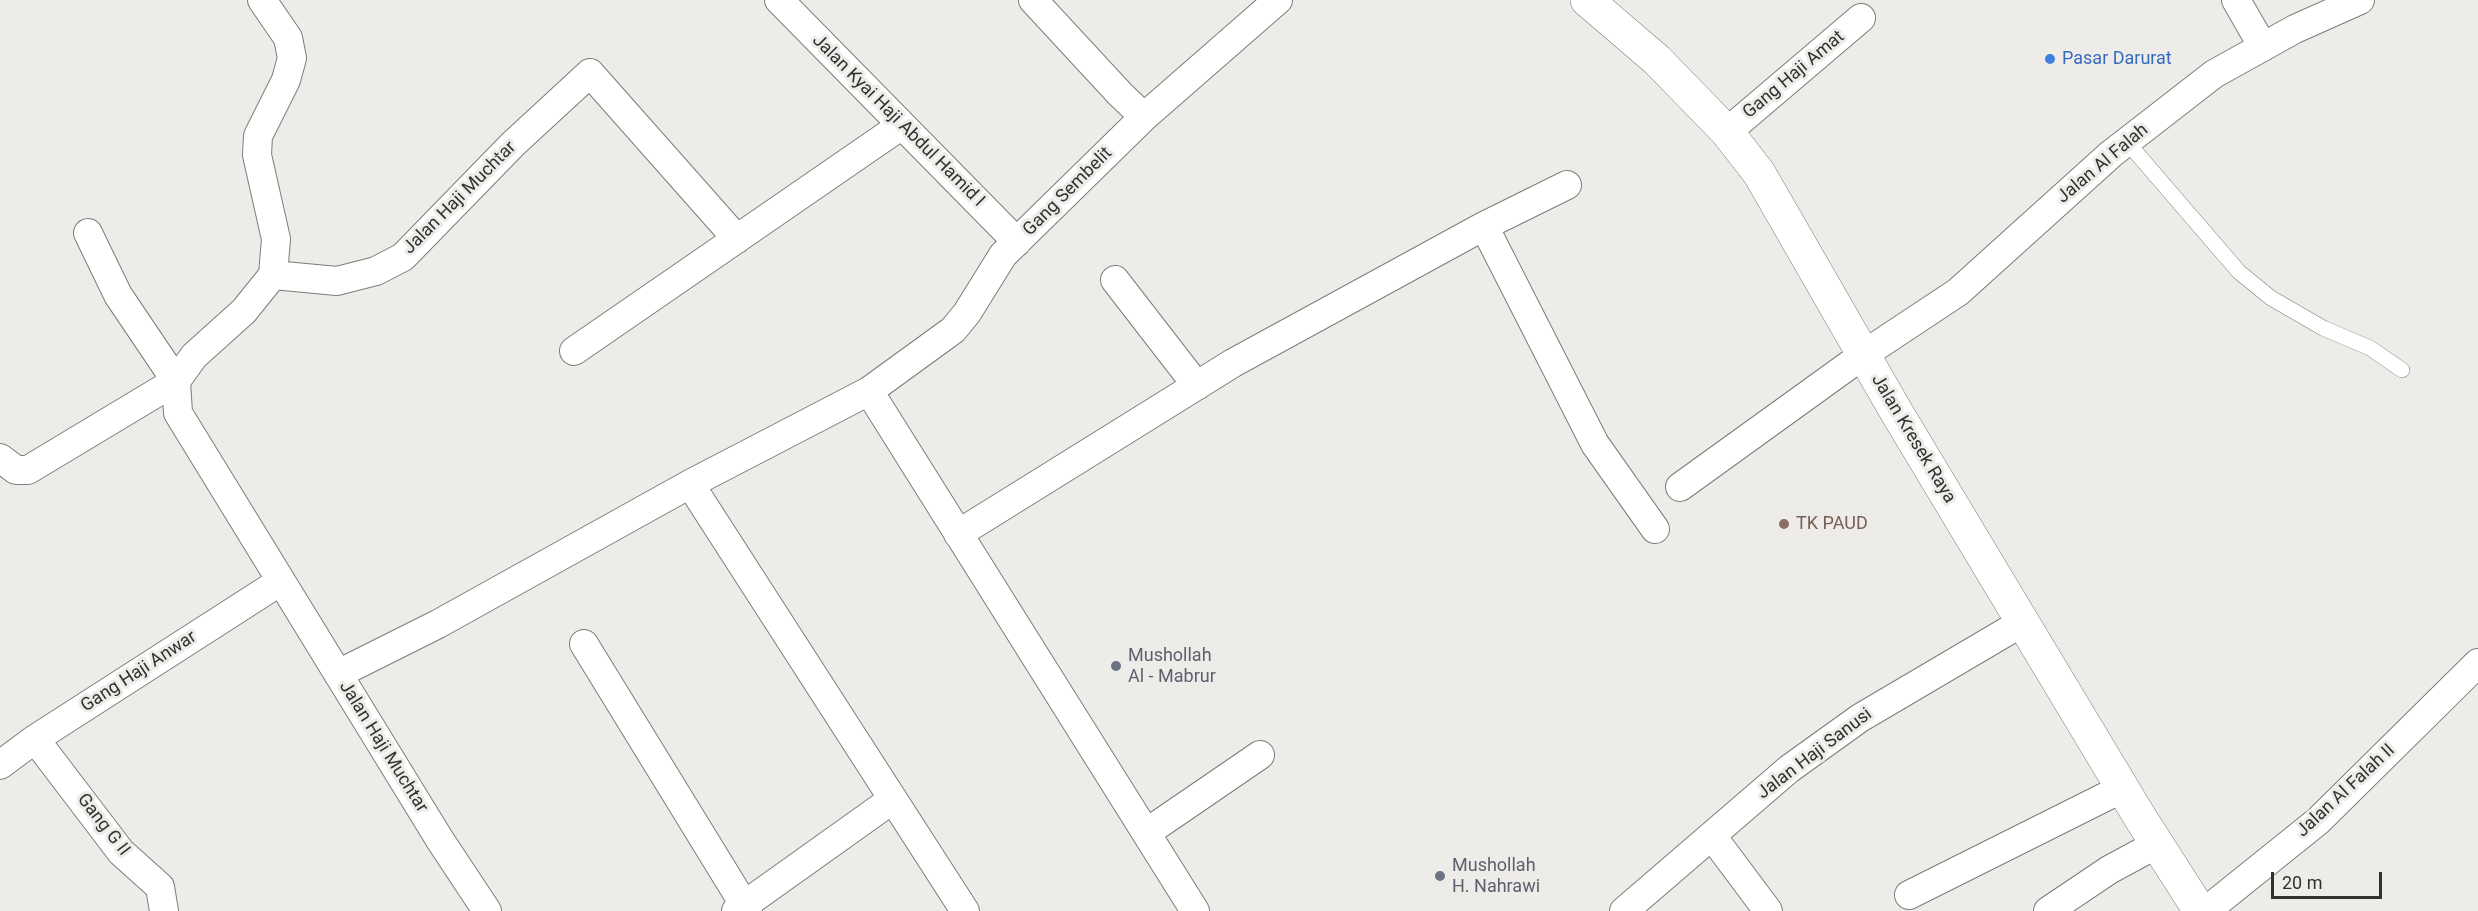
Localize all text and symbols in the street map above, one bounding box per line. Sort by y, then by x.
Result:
street label: Gang Haji Amat [1739,26,1849,124]
street label: Jalan Kyai Haji Abdul Hamid I [807,30,989,212]
place label: Pasar Darurat [2062,48,2172,70]
marker: Pasar Darurat [2043,52,2057,66]
street label: Jalan Al Falah [2053,120,2153,208]
street label: Jalan Haji Muchtar [399,137,521,259]
street label: Gang Sembelit [1019,143,1117,241]
street label: Jalan Kresek Raya [1866,371,1960,507]
place label: TK PAUD [1796,513,1868,535]
marker: TK PAUD [1777,517,1791,531]
street label: Gang Haji Anwar [77,627,201,717]
place label: Mushollah Al - Mabrur [1128,645,1216,688]
marker: Mushollah Al - Mabrur [1109,659,1123,673]
street label: Jalan Haji Muchtar [334,677,432,817]
street label: Jalan Haji Sanusi [1753,704,1877,804]
street label: Jalan Al Falah II [2292,740,2400,842]
street label: Gang G II [72,790,134,860]
place label: Mushollah H. Nahrawi [1452,855,1540,898]
scale bar [2274,860,2385,898]
marker: Mushollah H. Nahrawi [1433,869,1447,883]
text: 20 m [2282,872,2322,893]

